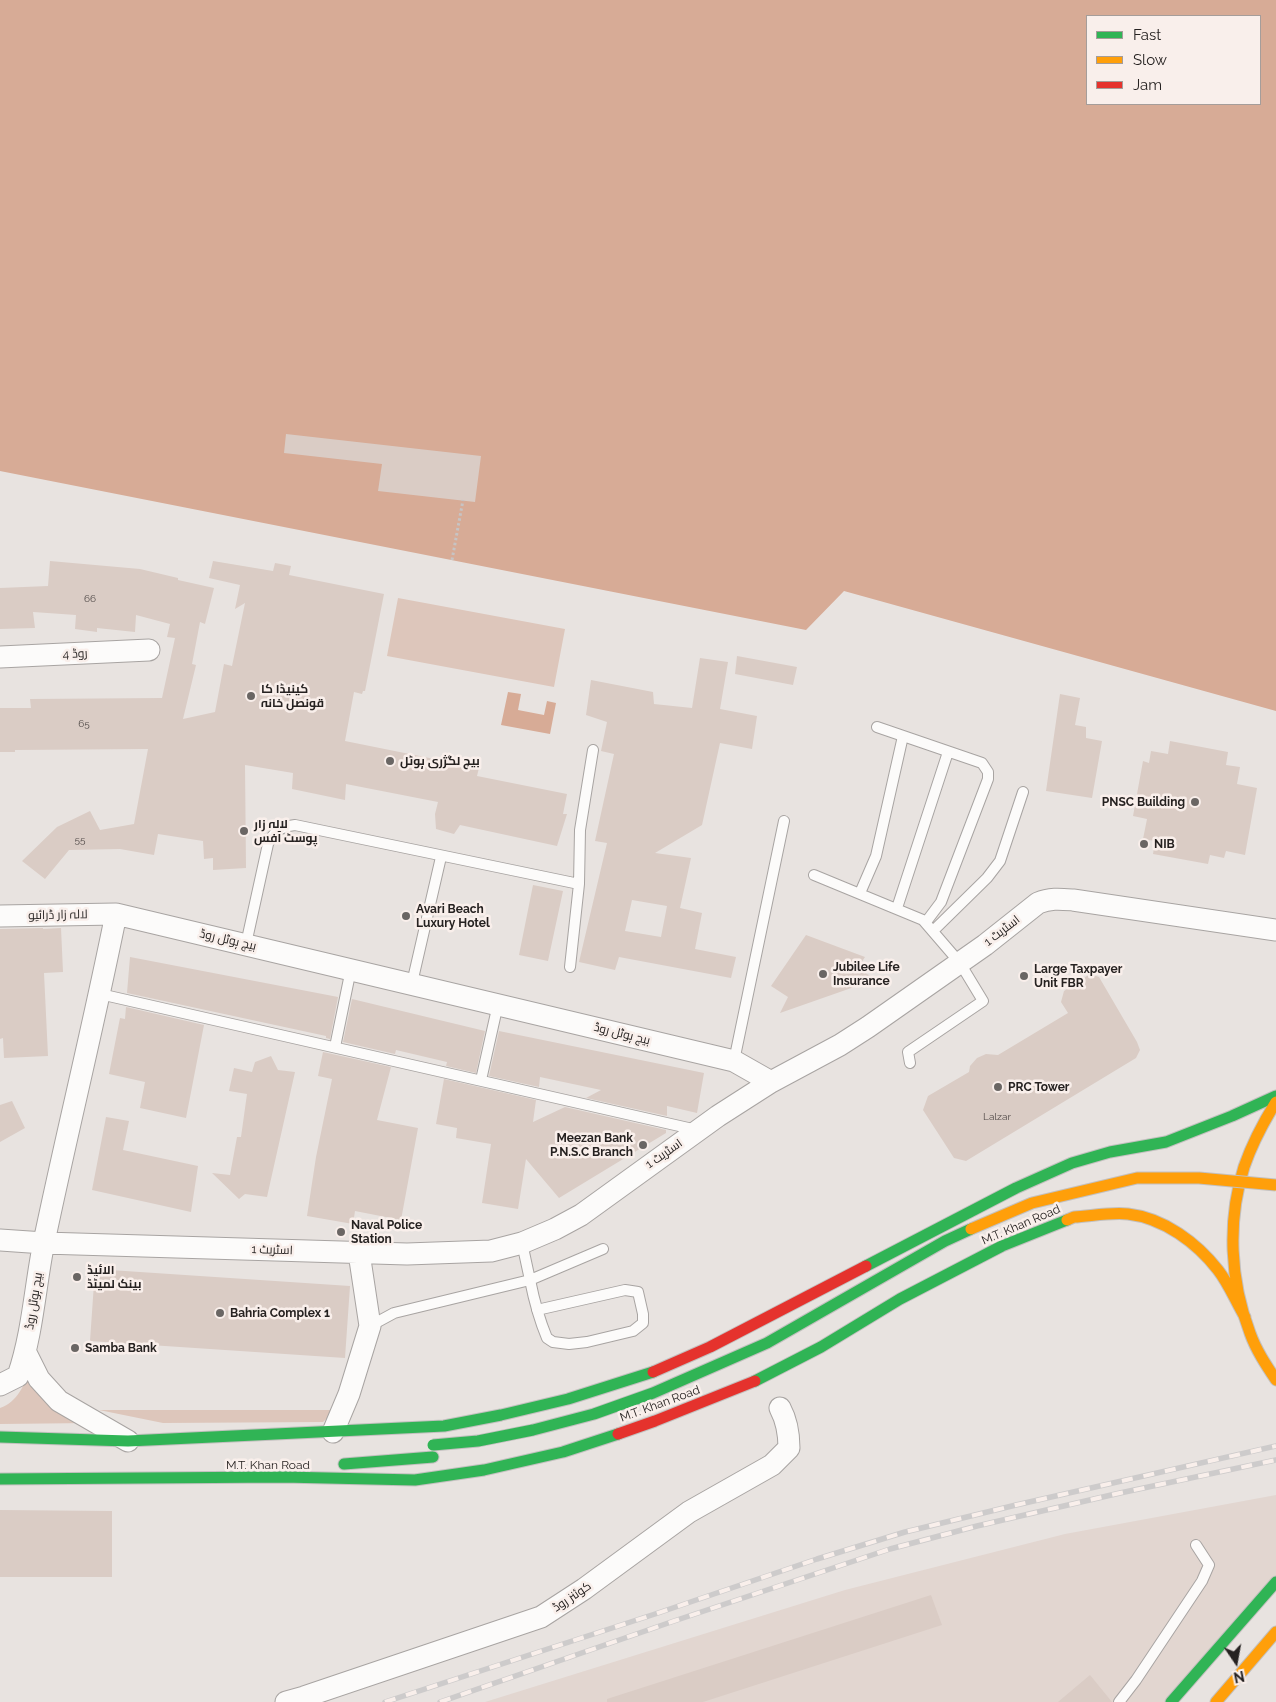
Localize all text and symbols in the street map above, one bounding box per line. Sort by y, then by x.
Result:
legend [1086,15,1261,105]
text: Fast [1133,26,1161,44]
text: Slow [1133,51,1167,69]
text: Jam [1133,76,1162,94]
house number: 66 [84,593,96,605]
street label: روڈ 4 [62,646,88,662]
place label: کینیڈا کا قونصل خانہ [261,682,324,710]
marker: کینیڈا کا قونصل خانہ [245,690,257,702]
house number: 65 [78,718,90,730]
place label: بیچ لگژری ہوٹل [400,754,480,768]
marker: بیچ لگژری ہوٹل [384,755,396,767]
place label: PNSC Building [1102,795,1185,809]
marker: PNSC Building [1189,796,1201,808]
place label: لالہ زار پوسٹ آفس [254,817,317,845]
marker: لالہ زار پوسٹ آفس [238,825,250,837]
house number: 55 [75,834,85,846]
place label: NIB [1154,837,1175,851]
marker: NIB [1138,838,1150,850]
place label: Avari Beach Luxury Hotel [416,902,490,930]
street label: لالہ زار ڈرائیو [28,907,88,923]
marker: Avari Beach Luxury Hotel [400,910,412,922]
street label: اسٹریٹ 1 [981,913,1023,949]
street label: بیچ ہوٹل روڈ [198,927,258,953]
place label: Jubilee Life Insurance [833,960,900,988]
place label: Large Taxpayer Unit FBR [1034,962,1122,990]
marker: Jubilee Life Insurance [817,968,829,980]
marker: Large Taxpayer Unit FBR [1018,970,1030,982]
street label: بیچ ہوٹل روڈ [592,1020,652,1048]
place label: PRC Tower [1008,1080,1069,1094]
marker: PRC Tower [992,1081,1004,1093]
house number: Lalzar [983,1111,1011,1123]
place label: Meezan Bank P.N.S.C Branch [550,1131,633,1159]
street label: اسٹریٹ 1 [643,1136,685,1172]
marker: Meezan Bank P.N.S.C Branch [637,1139,649,1151]
street label: M.T. Khan Road [980,1202,1062,1248]
place label: Naval Police Station [351,1218,422,1246]
marker: Naval Police Station [335,1226,347,1238]
street label: اسٹریٹ 1 [251,1242,293,1258]
place label: الائیڈ بینک لمیٹڈ [87,1263,141,1291]
street label: بیچ ہوٹل روڈ [22,1271,46,1331]
marker: الائیڈ بینک لمیٹڈ [71,1271,83,1283]
place label: Bahria Complex 1 [230,1306,330,1320]
marker: Bahria Complex 1 [214,1307,226,1319]
place label: Samba Bank [85,1341,157,1355]
marker: Samba Bank [69,1342,81,1354]
street label: M.T. Khan Road [618,1383,702,1425]
street label: M.T. Khan Road [226,1458,310,1472]
street label: کوئنز روڈ [550,1579,594,1615]
north arrow [1211,1637,1261,1687]
text: N [1232,1668,1246,1686]

